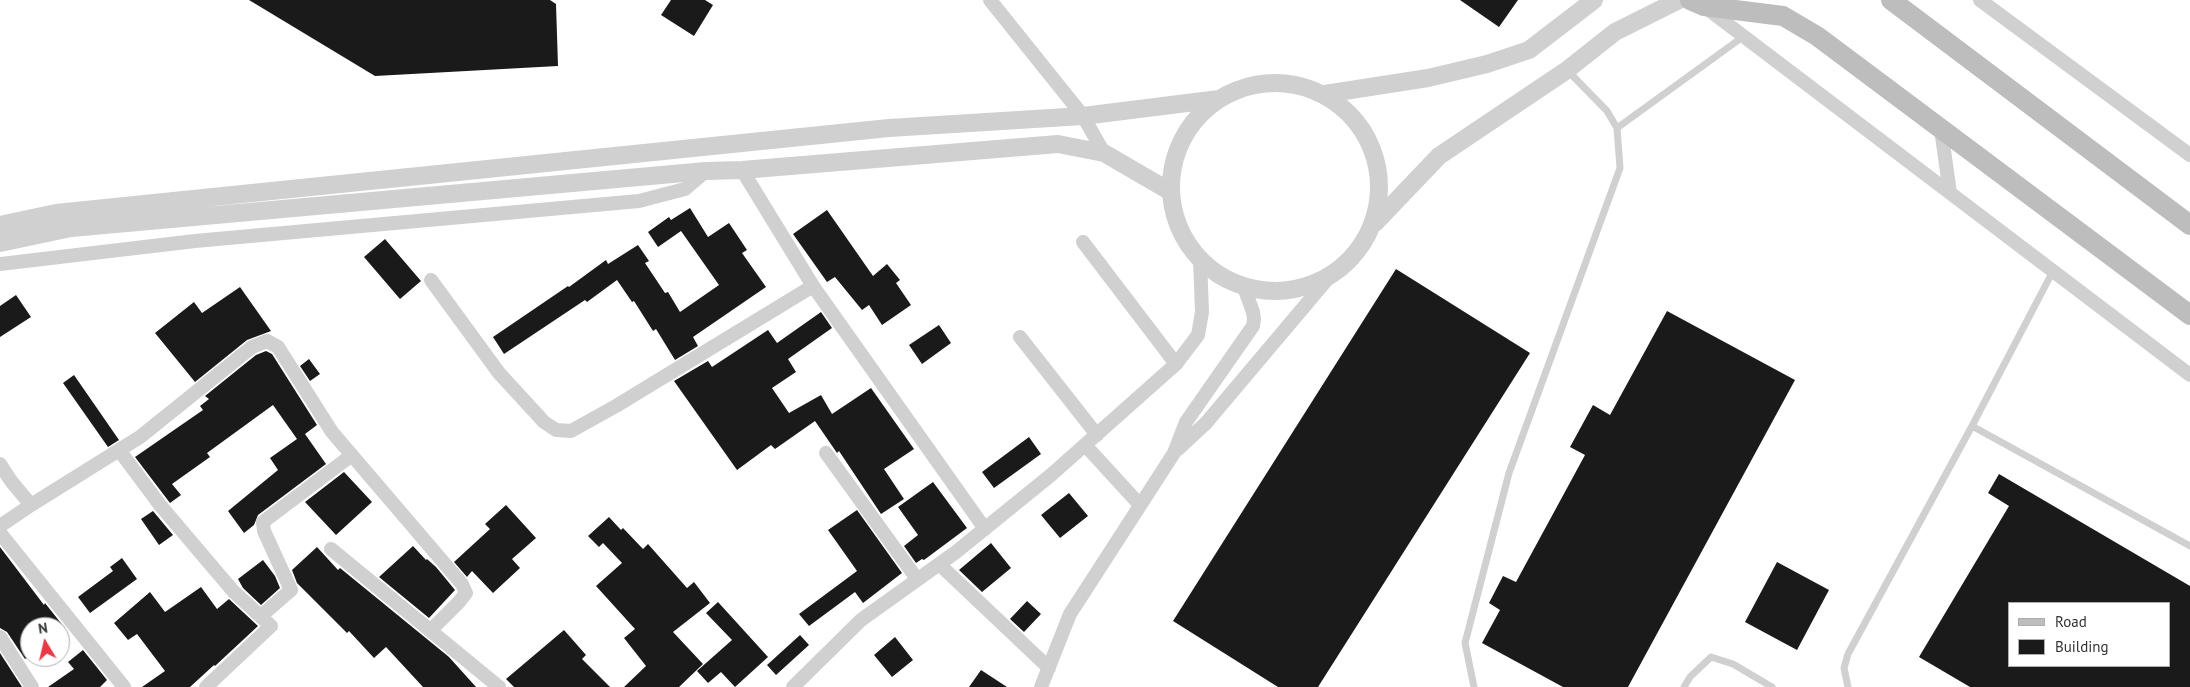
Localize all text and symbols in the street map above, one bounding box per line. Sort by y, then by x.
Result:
legend [2008,602,2170,667]
text: Road [2055,612,2087,631]
north arrow [20,617,70,667]
text: N [37,619,49,638]
text: Building [2055,637,2109,656]

